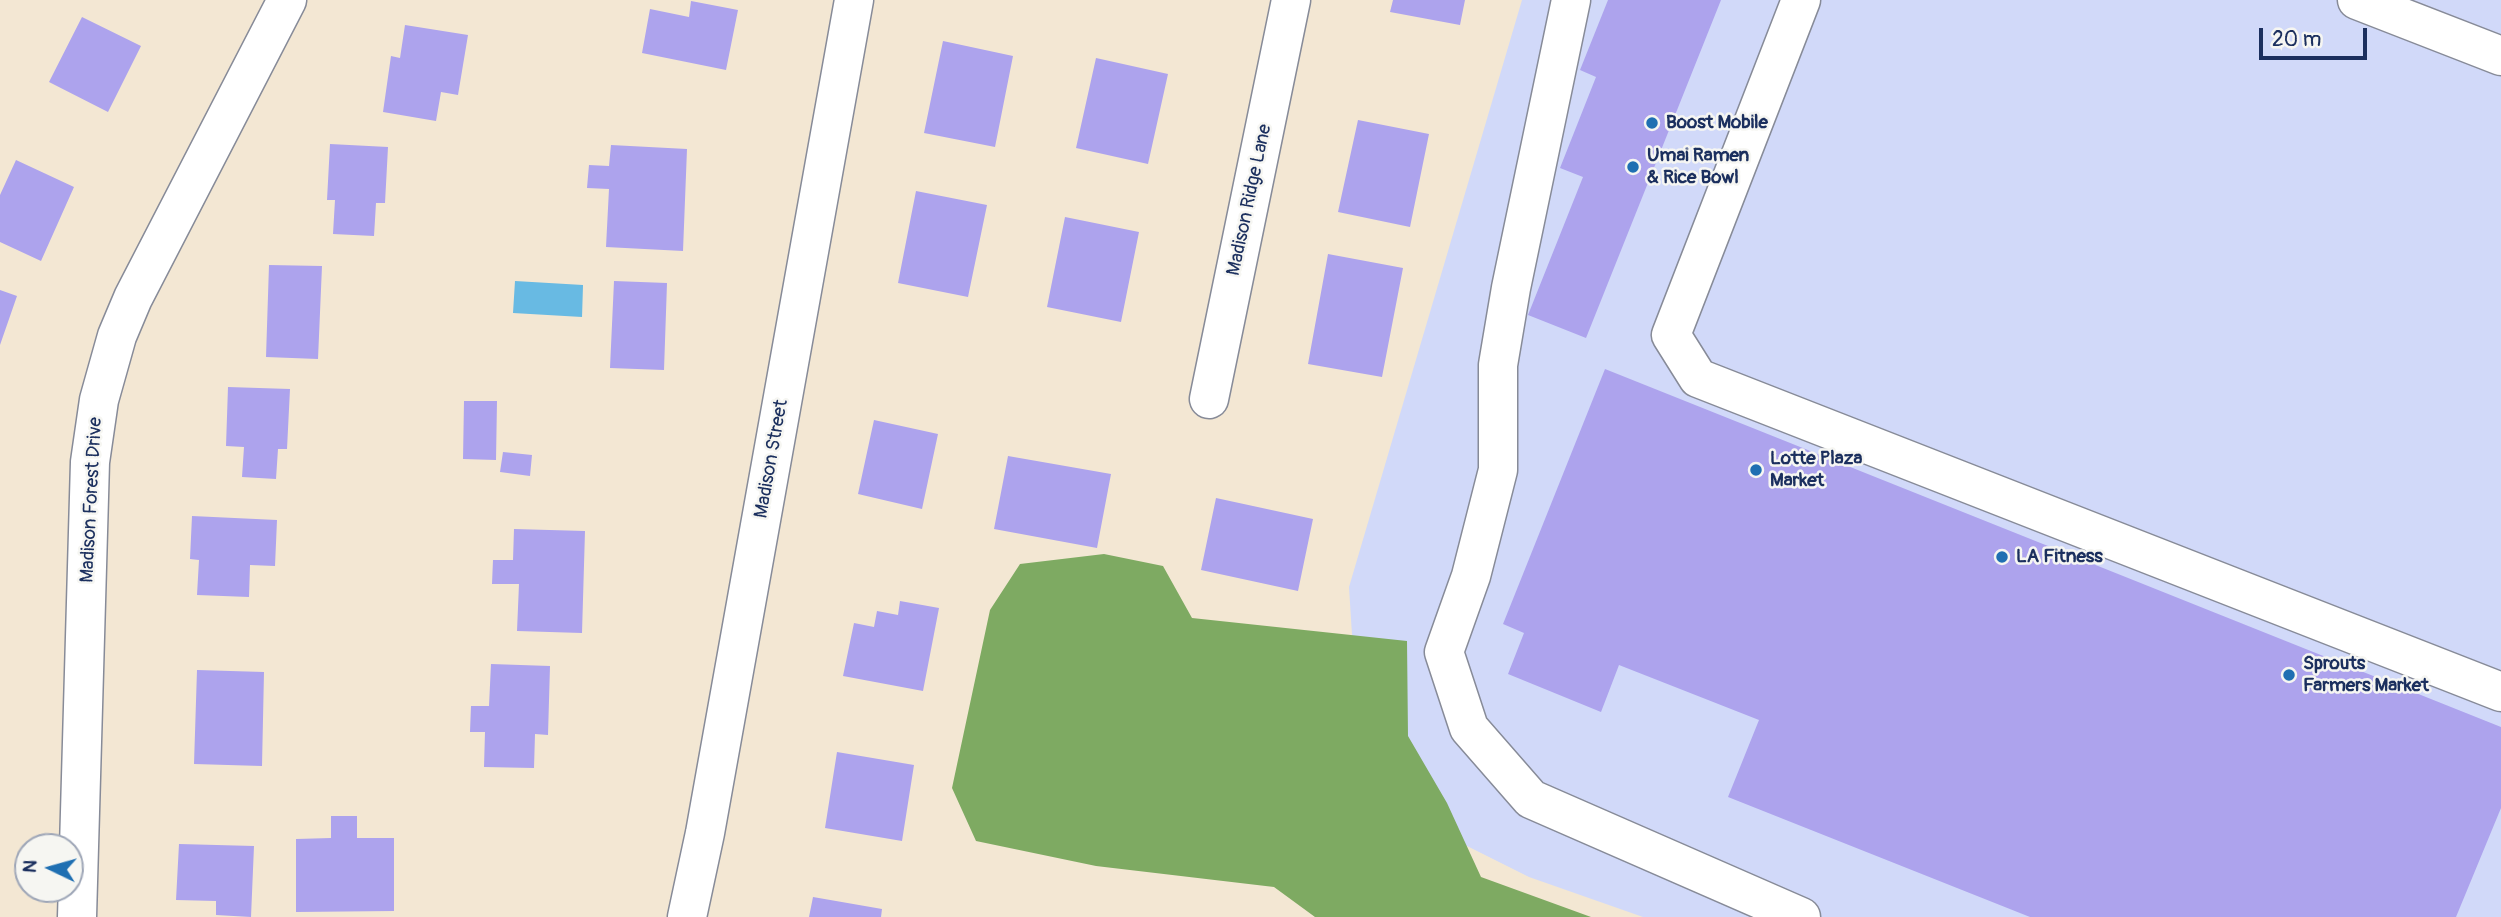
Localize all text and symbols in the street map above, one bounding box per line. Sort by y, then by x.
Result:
scale bar [2263,14,2372,58]
text: 20 m [2272,26,2321,53]
place label: Boost Mobile [1666,112,1768,134]
marker: Boost Mobile [1644,115,1660,131]
street label: Madison Ridge Lane [1223,122,1277,278]
place label: Umai Ramen & Rice Bowl [1647,145,1749,189]
marker: Umai Ramen & Rice Bowl [1625,159,1641,175]
street label: Madison Street [750,398,794,520]
street label: Madison Forest Drive [76,417,108,583]
place label: Lotte Plaza Market [1770,448,1862,492]
marker: Lotte Plaza Market [1748,462,1764,478]
place label: LA Fitness [2016,546,2103,568]
marker: LA Fitness [1994,549,2010,565]
place label: Sprouts Farmers Market [2303,653,2429,697]
marker: Sprouts Farmers Market [2281,667,2297,683]
north arrow [14,833,84,903]
text: N [18,859,43,874]

